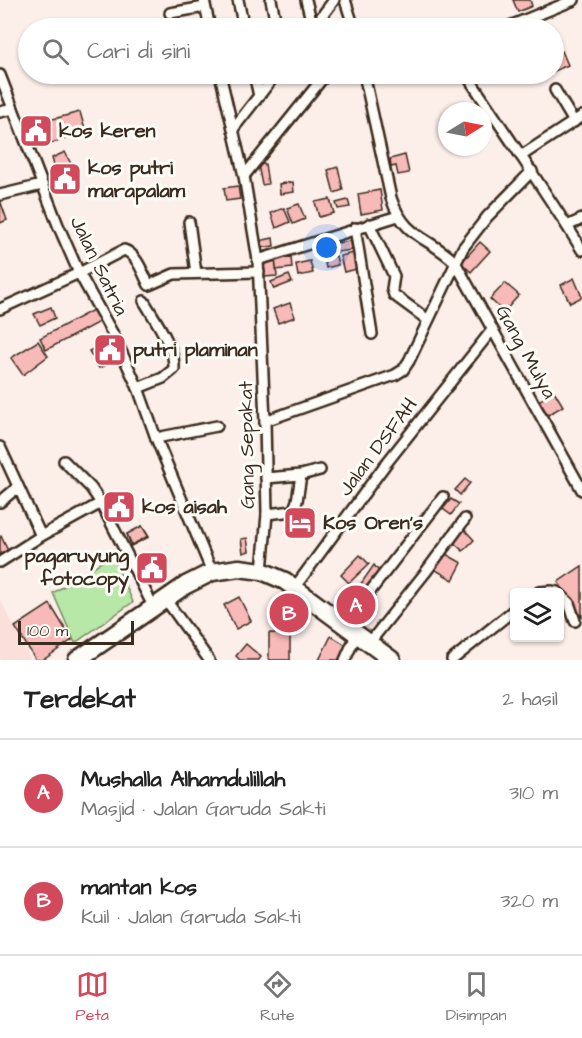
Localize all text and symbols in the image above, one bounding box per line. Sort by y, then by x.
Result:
search box [18,18,564,84]
icon: search [39,35,72,68]
text: Cari di sini [87,36,190,67]
north arrow [438,102,492,156]
public building icon: kos keren [18,113,54,149]
place label: kos keren [59,117,156,145]
place label: kos putri marapalam [88,154,186,205]
public building icon: kos putri marapalam [47,161,83,197]
street label: Jalan Satria [63,212,135,320]
your location [312,233,341,262]
street label: Gang Mulya [488,300,563,404]
public building icon: putri plaminan [92,332,128,368]
place label: putri plaminan [133,336,258,364]
street label: Gang Sepakat [232,381,263,509]
street label: Jalan DSFAH [332,392,424,502]
public building icon: kos aisah [101,489,137,525]
place label: kos aisah [142,493,228,521]
hotel icon: Kos Oren's [282,505,318,541]
place label: Kos Oren's [323,509,423,537]
place label: pagaruyung fotocopy [25,542,130,594]
public building icon: pagaruyung fotocopy [134,550,170,586]
pin: A [336,582,376,628]
map controls [510,588,564,642]
button: layers [510,588,564,642]
pin: B [270,590,308,636]
scale bar [18,618,134,646]
text: 100 m [27,620,68,642]
text: Terdekat [24,681,136,717]
text: 2 hasil [502,685,558,713]
text: Mushalla Alhamdulillah [81,764,285,795]
text: A [37,779,50,807]
text: 310 m [509,779,558,807]
text: Masjid · Jalan Garuda Sakti [81,795,326,823]
text: mantan kos [81,872,197,903]
text: B [36,887,51,915]
text: 320 m [500,887,558,915]
text: Kuil · Jalan Garuda Sakti [81,903,300,931]
tab: Peta [76,968,109,1026]
tab: Rute [260,968,295,1026]
tab: Disimpan [446,968,506,1026]

